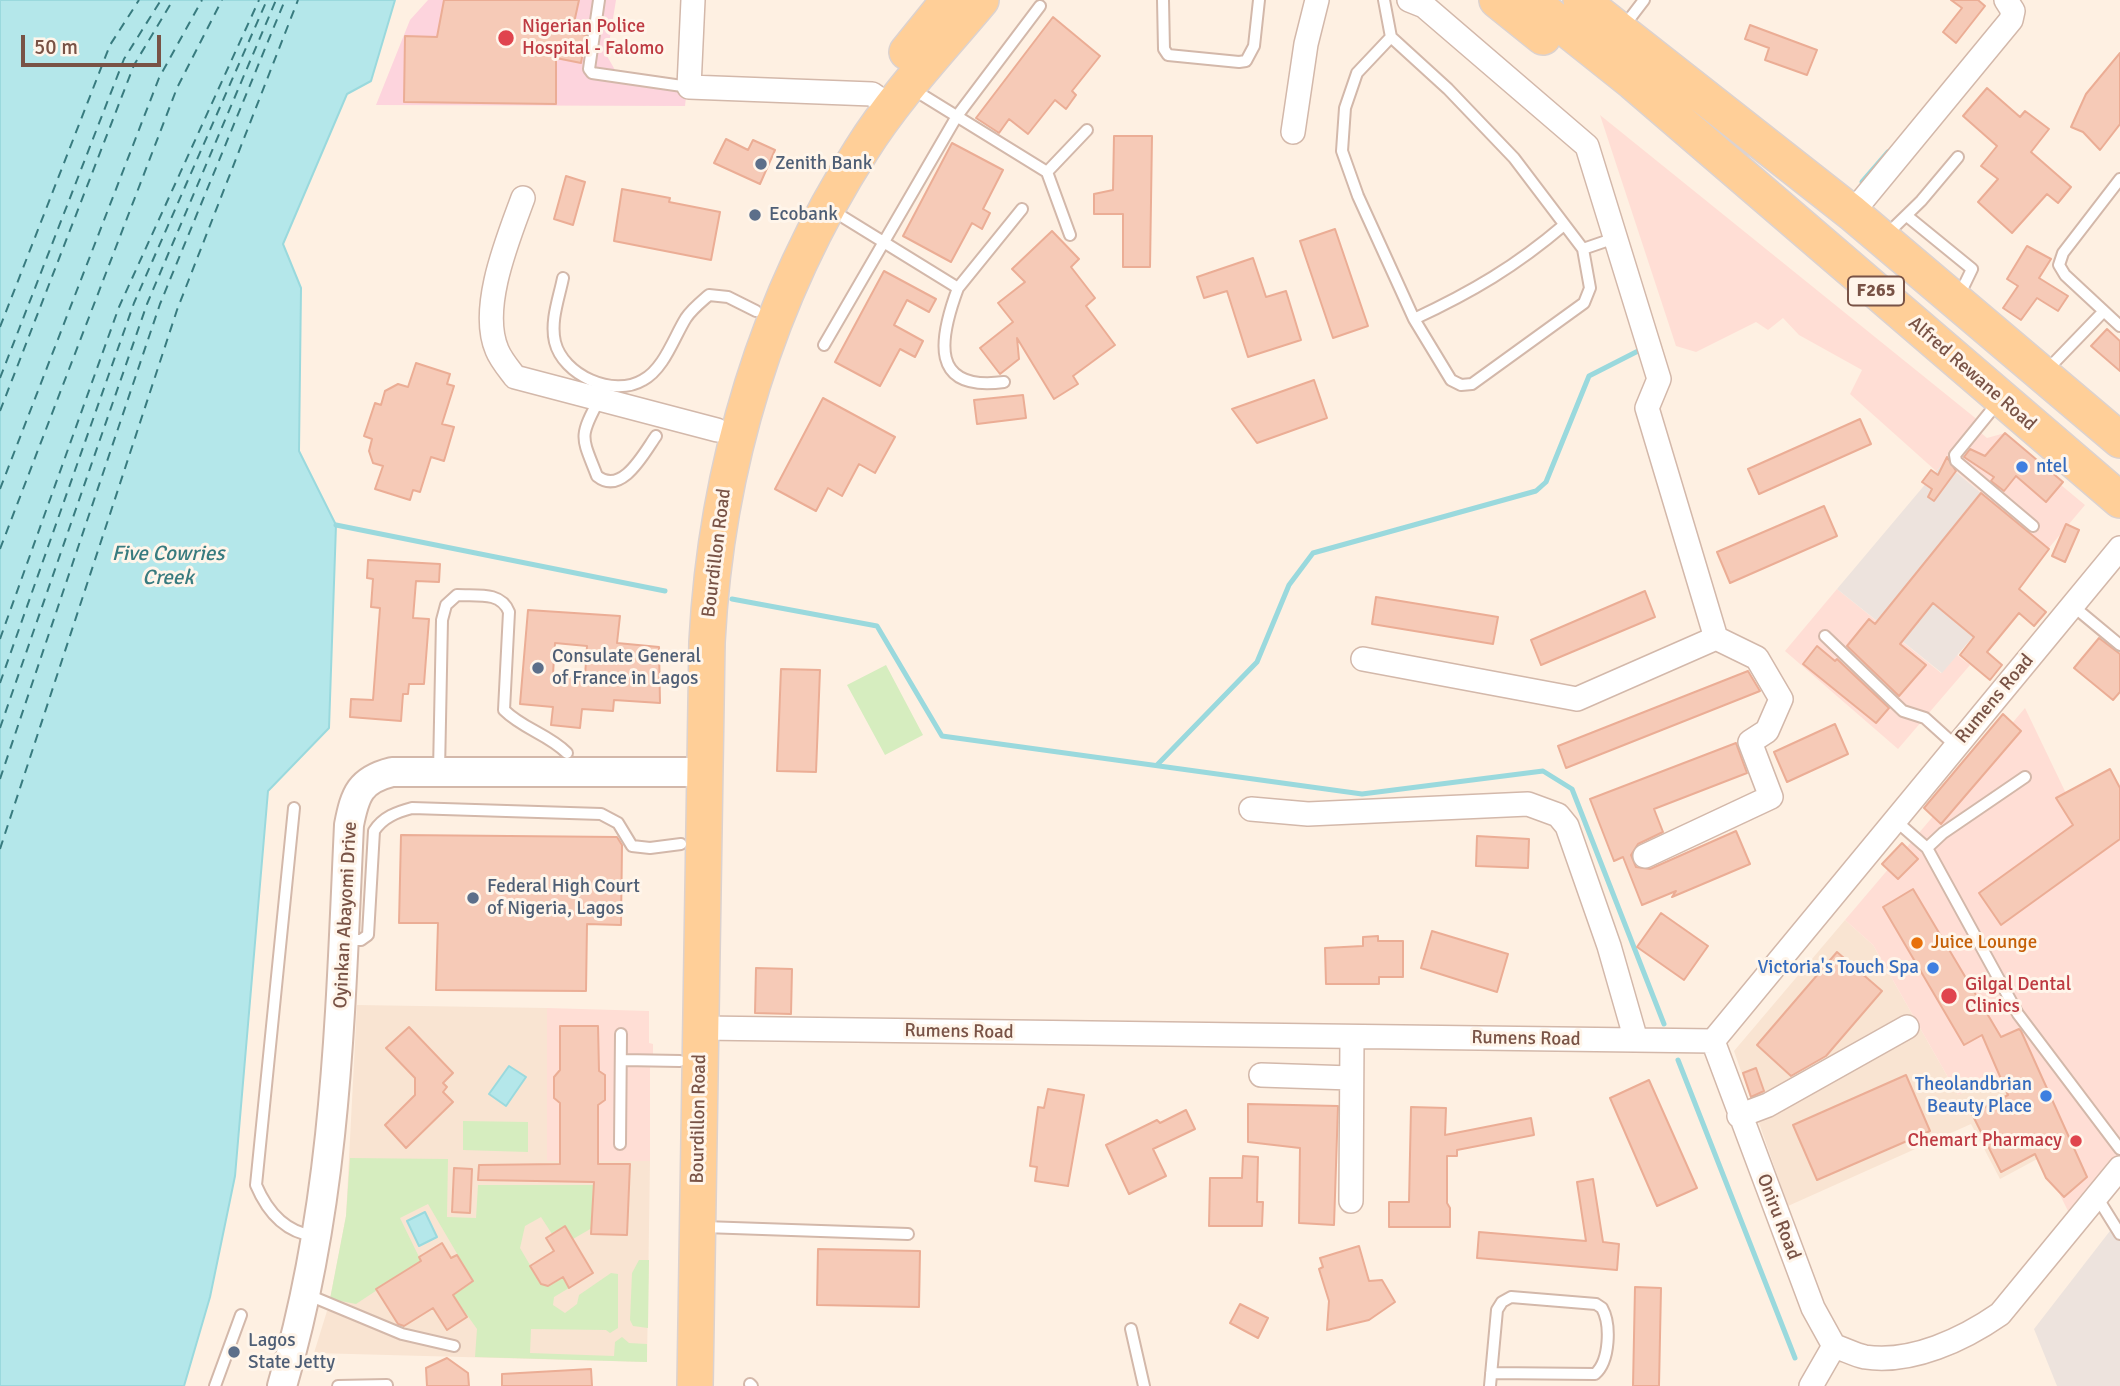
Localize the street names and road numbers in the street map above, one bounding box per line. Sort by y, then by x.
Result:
road number: F265 [1848,276,1904,306]
street label: Alfred Rewane Road [1903,312,2041,436]
street label: Bourdillon Road [698,487,736,619]
street label: Rumens Road [1951,650,2039,748]
street label: Oyinkan Abayomi Drive [330,821,362,1009]
street label: Rumens Road [904,1020,1014,1044]
street label: Rumens Road [1471,1027,1581,1051]
street label: Bourdillon Road [686,1054,712,1184]
street label: Oniru Road [1751,1171,1805,1263]

